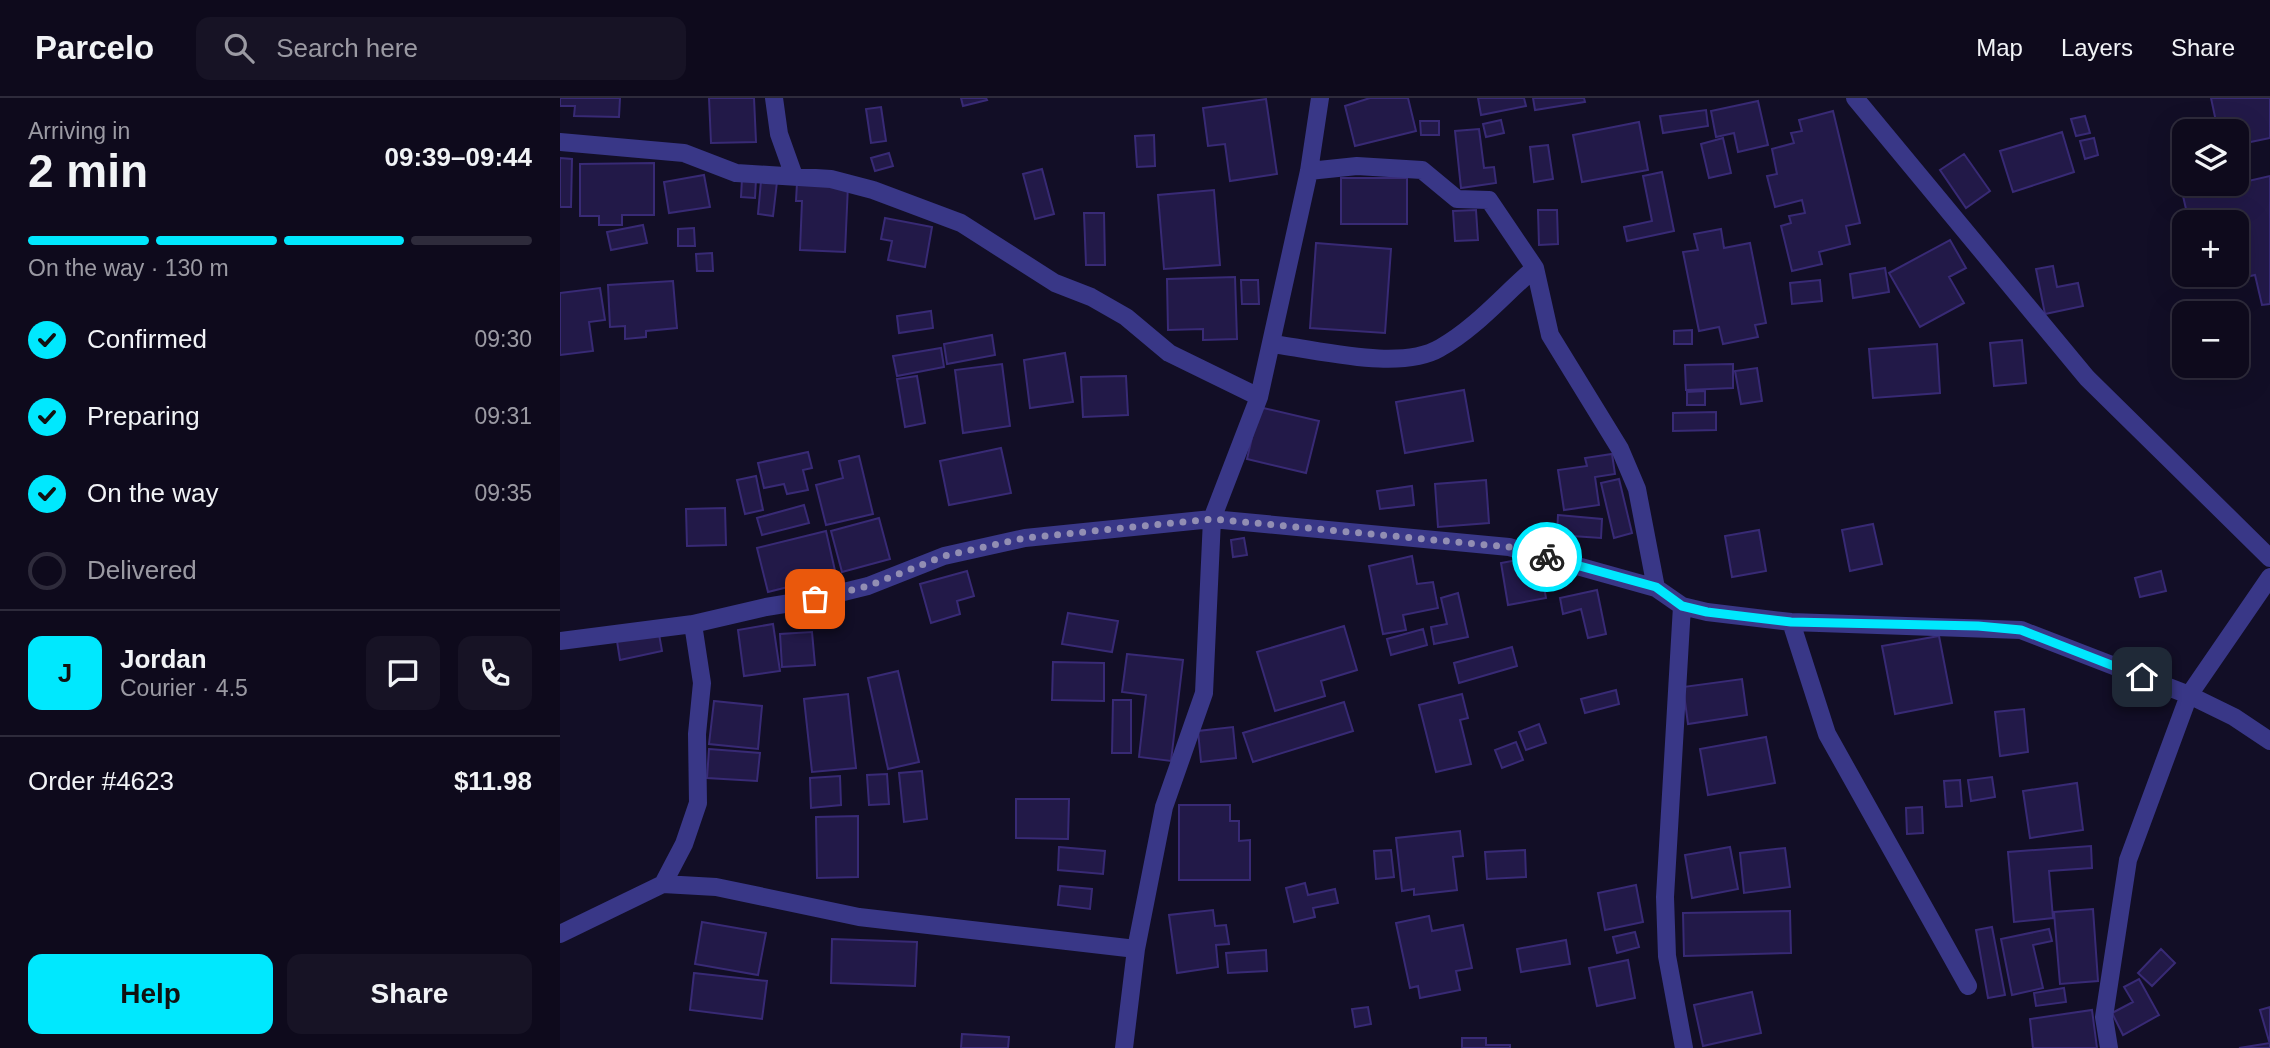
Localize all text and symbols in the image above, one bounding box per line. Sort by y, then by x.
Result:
search box [196,17,686,80]
text: Parcelo [35,29,154,66]
icon: search [220,29,258,67]
text: Search here [276,33,418,63]
text: Map [1976,34,2023,61]
text: Layers [2061,34,2133,61]
text: Share [2171,34,2235,61]
text: Arriving in [28,118,130,144]
map controls [2172,119,2249,378]
button: layers [2172,119,2249,196]
text: 09:39–09:44 [385,142,532,172]
text: 2 min [28,145,148,197]
button: + [2172,210,2249,287]
text: On the way · 130 m [28,255,229,281]
button: − [2172,301,2249,378]
icon: check [28,321,66,359]
text: Confirmed [87,324,207,354]
text: 09:30 [474,326,532,352]
icon: check [28,398,66,436]
text: Preparing [87,401,200,431]
text: 09:31 [474,403,532,429]
icon: check [28,475,66,513]
text: On the way [87,478,219,508]
text: 09:35 [474,480,532,506]
courier [1512,522,1582,592]
icon: bike [1528,538,1566,576]
text: Delivered [87,555,197,585]
pin [785,569,845,629]
icon: bag [796,580,834,618]
button: chat [366,636,440,710]
button: phone [458,636,532,710]
text: Jordan [120,644,207,674]
pin [2112,647,2172,707]
text: J [58,658,72,688]
icon: home [2123,658,2161,696]
text: Courier · 4.5 [120,675,248,701]
text: Order #4623 [28,766,174,796]
text: $11.98 [454,766,532,796]
button: Help [28,954,273,1034]
button: Share [287,954,532,1034]

